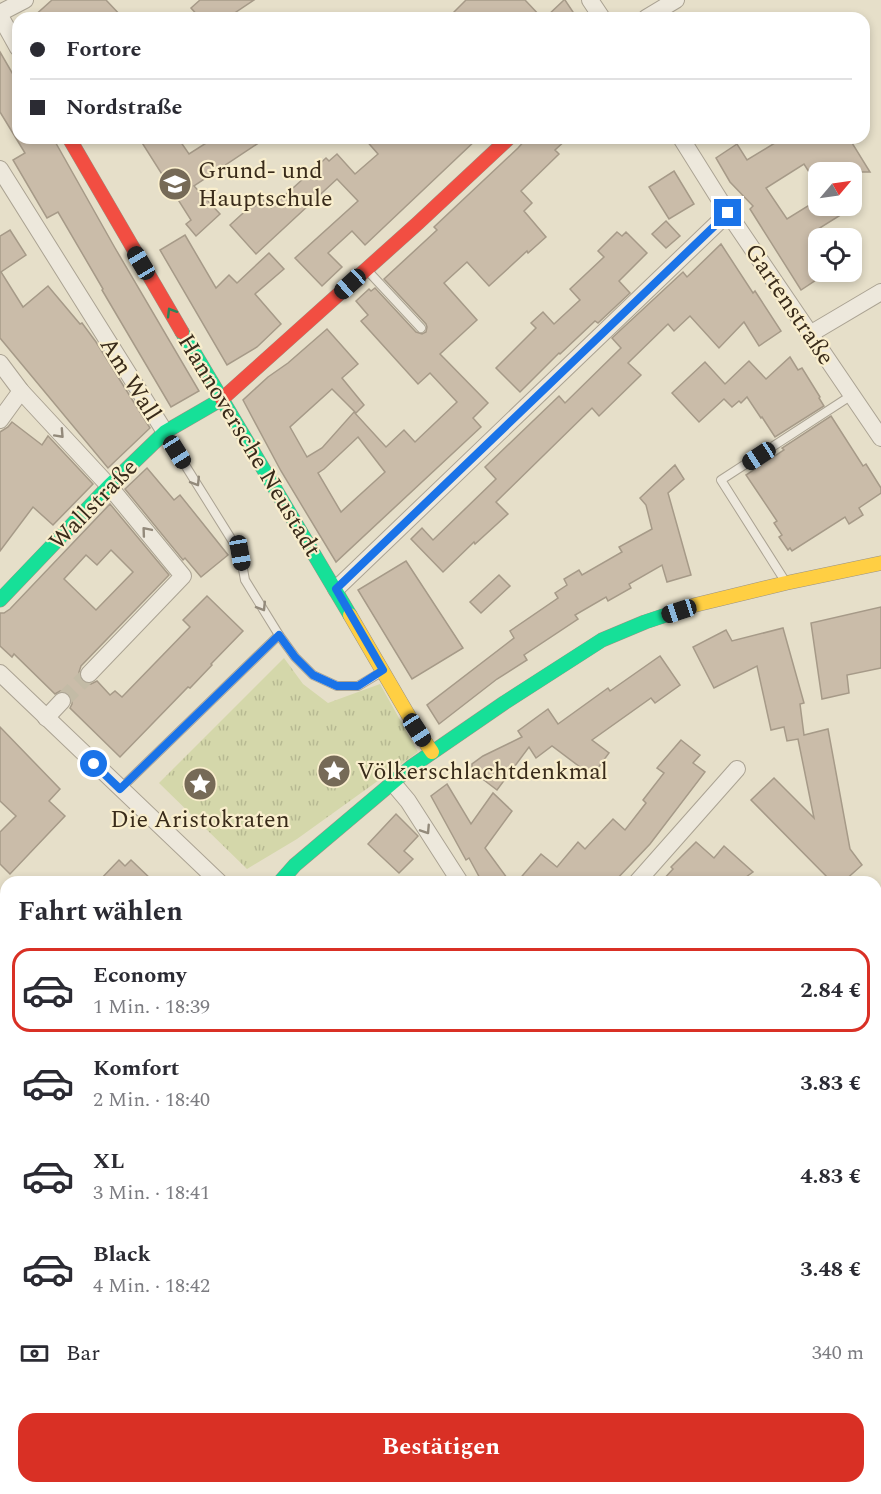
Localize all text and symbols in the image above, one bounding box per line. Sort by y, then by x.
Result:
text: Fortore [66,33,142,66]
text: Nordstraße [66,91,183,124]
place label: Grund- und Hauptschule [198,153,333,217]
north arrow [808,162,862,216]
map controls [808,162,862,282]
school or university icon: Grund- und Hauptschule [157,166,193,202]
route end [714,199,741,226]
button: locate [808,228,862,282]
street label: Gartenstraße [735,236,843,373]
car [124,243,158,283]
car [331,265,369,303]
one-way arrow [167,308,178,319]
street label: Hannoversche Neustadt [168,327,330,564]
street label: Am Wall [90,330,170,429]
one-way arrow [53,427,64,438]
car [160,432,194,472]
car [739,439,779,473]
street label: Wallstraße [41,451,147,559]
one-way arrow [188,476,200,486]
one-way arrow [142,527,153,538]
car [228,534,252,572]
car [659,597,699,625]
one-way arrow [254,600,265,611]
car [400,710,434,750]
route start [80,750,107,777]
place icon: Völkerschlachtdenkmal [316,753,352,789]
place label: Völkerschlachtdenkmal [357,754,608,790]
place icon: Die Aristokraten [182,766,218,802]
place label: Die Aristokraten [110,802,290,838]
one-way arrow [419,823,430,834]
text: Fahrt wählen [18,891,183,933]
text: Economy [93,959,186,992]
icon: car [21,963,75,1017]
text: 2.84 € [800,974,861,1007]
text: 1 Min. · 18:39 [93,992,210,1022]
text: Komfort [93,1052,179,1085]
icon: car [21,1056,75,1110]
text: 3.83 € [800,1067,861,1100]
text: 2 Min. · 18:40 [93,1085,210,1115]
text: XL [93,1145,124,1178]
icon: car [21,1149,75,1203]
text: 4.83 € [800,1160,861,1193]
text: 3 Min. · 18:41 [93,1178,210,1208]
text: Black [93,1238,151,1271]
icon: car [21,1242,75,1296]
text: 3.48 € [800,1253,861,1286]
text: 4 Min. · 18:42 [93,1271,210,1301]
icon: cash [18,1337,51,1370]
text: Bar [66,1337,100,1370]
text: 340 m [812,1338,864,1368]
button: Bestätigen [18,1413,864,1482]

